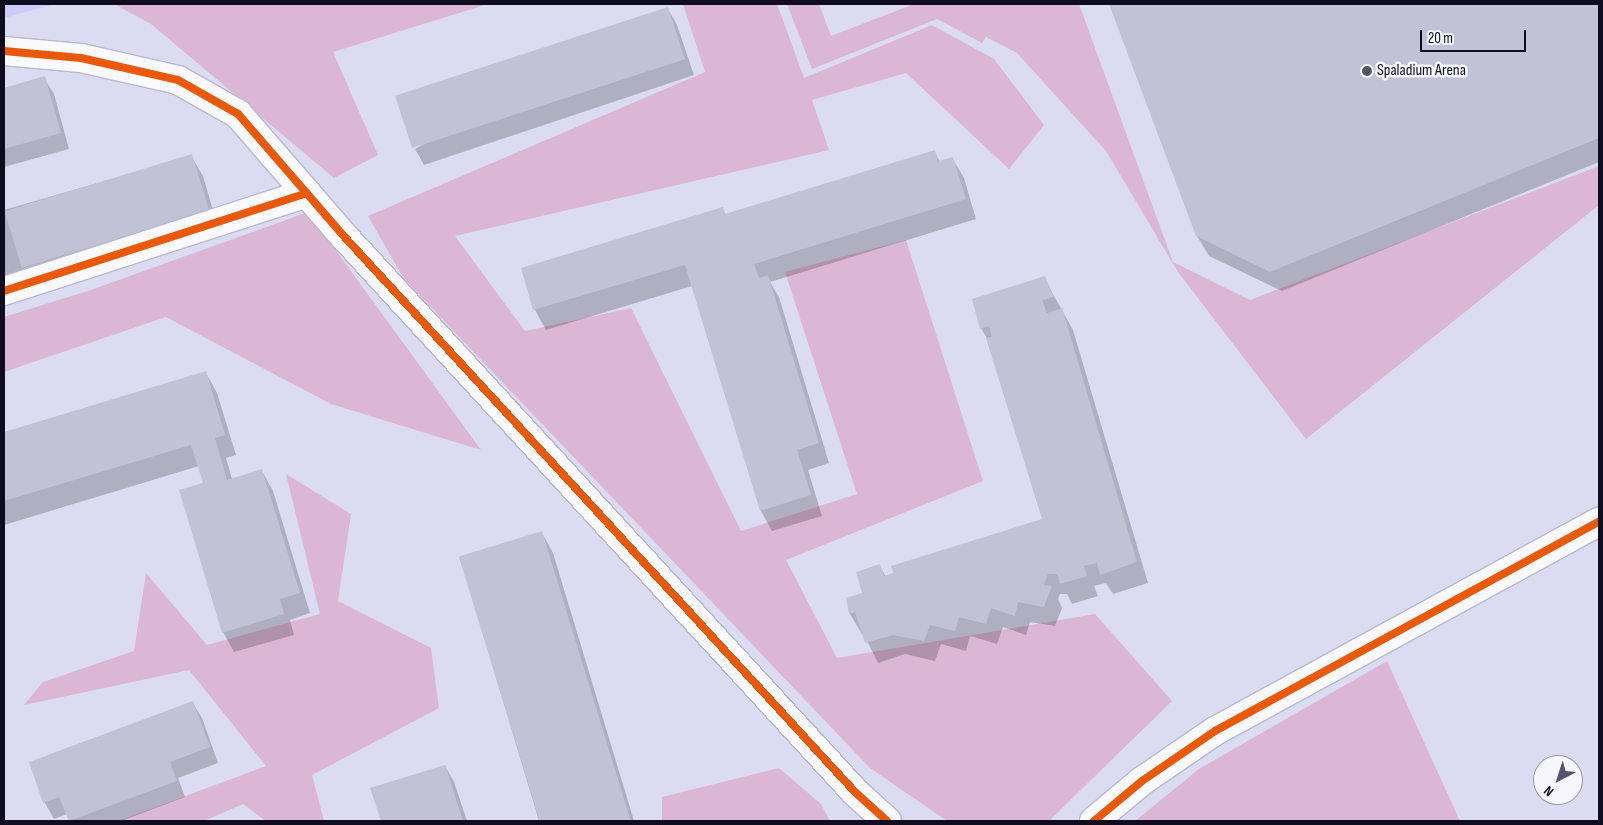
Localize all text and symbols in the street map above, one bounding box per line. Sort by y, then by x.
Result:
scale bar [1423,20,1529,52]
text: 20 m [1428,29,1453,48]
place label: Spaladium Arena [1377,61,1466,81]
marker: Spaladium Arena [1361,65,1373,77]
north arrow [1533,755,1583,805]
text: N [1540,782,1557,800]

